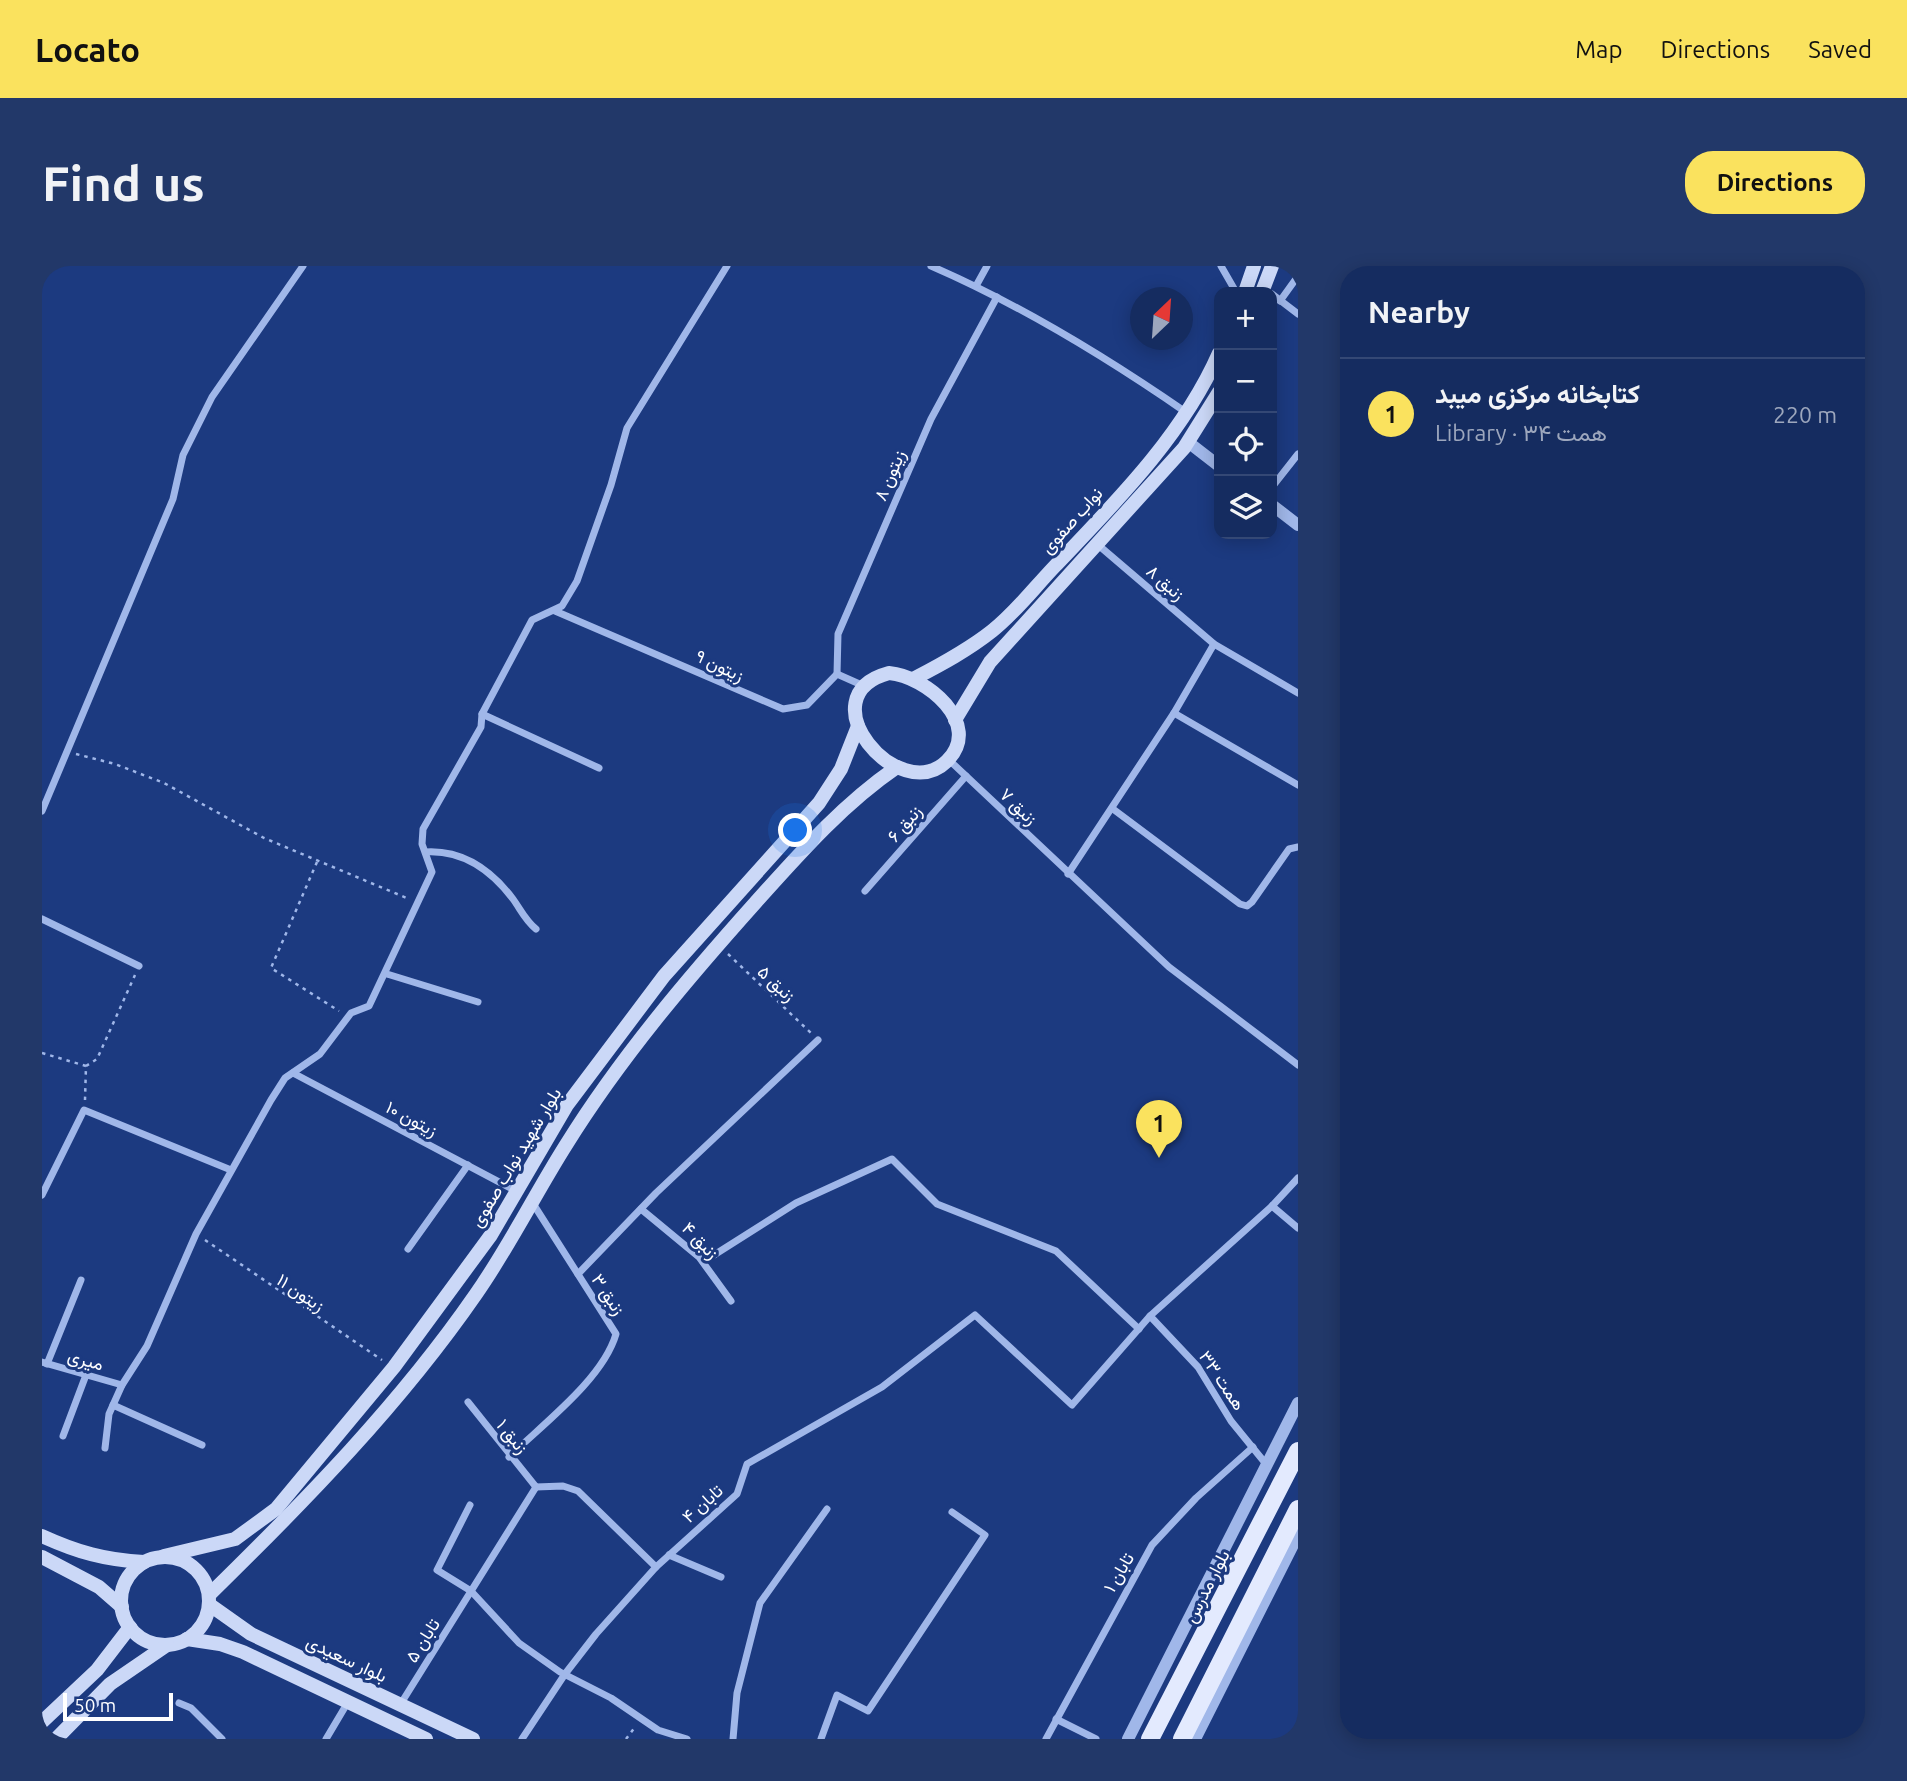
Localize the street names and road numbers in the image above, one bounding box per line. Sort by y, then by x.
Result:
street label: زیتون ۸ [869,447,910,504]
street label: نواب صفوی [1036,483,1107,558]
street label: زنبق ۸ [1142,560,1189,605]
street label: زیتون ۹ [692,645,747,687]
street label: زنبق ۷ [995,784,1042,830]
street label: زنبق ۶ [883,801,927,847]
street label: زنبق ۵ [753,961,800,1007]
street label: بلوار شهید نواب صفوی [466,1084,566,1231]
street label: زیتون ۱۰ [382,1096,441,1142]
street label: زنبق ۴ [677,1217,723,1264]
street label: زیتون ۱۱ [272,1269,329,1317]
street label: زنبق ۳ [587,1270,630,1319]
street label: میری [65,1344,106,1376]
street label: همت ۳۳ [1196,1346,1250,1414]
street label: زنبق ۱ [492,1415,533,1458]
street label: تابان ۴ [678,1480,727,1527]
street label: بلوار مدرس [1179,1546,1235,1627]
street label: تابان ۱ [1099,1549,1138,1596]
street label: تابان ۵ [401,1614,444,1666]
street label: بلوار سعیدی [303,1631,391,1687]

